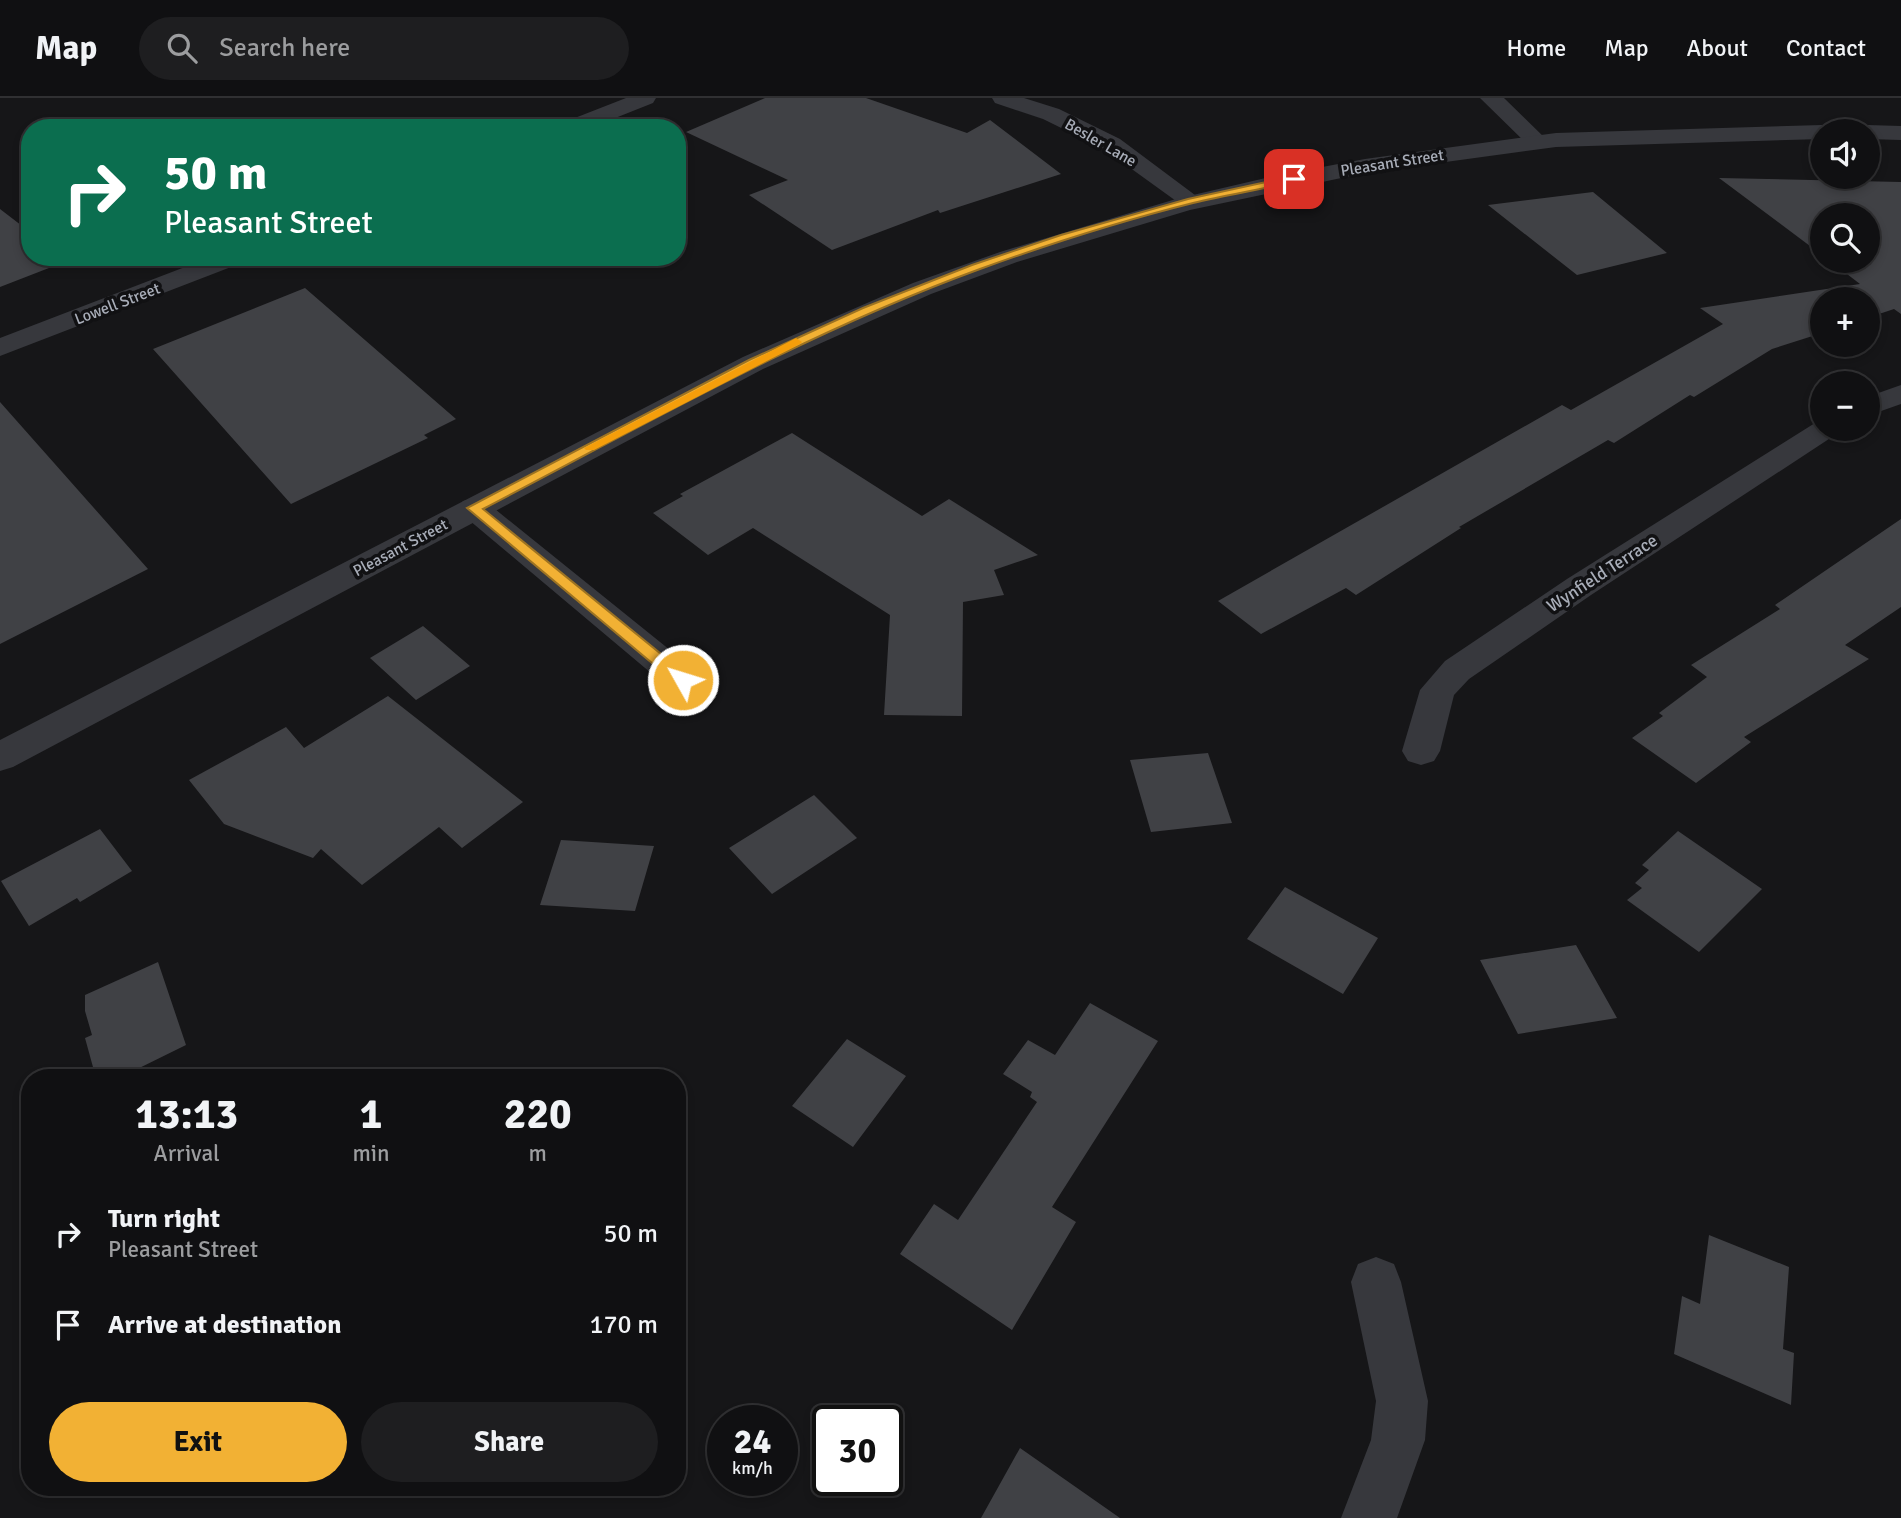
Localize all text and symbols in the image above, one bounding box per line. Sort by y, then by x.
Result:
search box [139,17,629,80]
text: Map [35,28,97,69]
icon: search [163,29,201,67]
text: Search here [219,32,350,64]
text: Home [1506,33,1566,63]
text: Map [1604,33,1649,63]
text: About [1687,33,1748,63]
text: Contact [1786,33,1866,63]
street label: Besler Lane [1061,114,1140,171]
map controls [1810,119,1880,441]
button: sound [1810,119,1880,189]
text: 50 m [164,143,267,203]
street label: Pleasant Street [1339,145,1446,181]
icon: right [49,147,140,238]
pin [1264,149,1324,209]
icon: arrive [1275,160,1313,198]
text: Pleasant Street [164,203,373,242]
button: search [1810,203,1880,273]
street label: Lowell Street [72,278,163,329]
button: + [1810,287,1880,357]
button: − [1810,371,1880,441]
street label: Pleasant Street [350,514,452,581]
street label: Wynfield Terrace [1543,529,1661,617]
position arrow [646,643,720,717]
text: 13:13 [135,1089,238,1140]
text: 1 [360,1089,382,1140]
text: 220 [504,1089,572,1140]
text: Arrival [154,1139,220,1168]
text: min [352,1139,390,1168]
text: m [529,1139,547,1168]
text: Turn right [108,1203,220,1235]
icon: right [49,1215,87,1253]
text: 50 m [603,1218,658,1250]
text: Pleasant Street [108,1235,258,1264]
icon: arrive [49,1306,87,1344]
text: Arrive at destination [108,1309,341,1341]
text: 170 m [589,1309,658,1341]
button: Exit [49,1402,347,1482]
button: Share [361,1402,658,1482]
speed limit sign: 30 [812,1405,903,1496]
text: 24 [734,1420,771,1463]
text: km/h [732,1457,773,1479]

